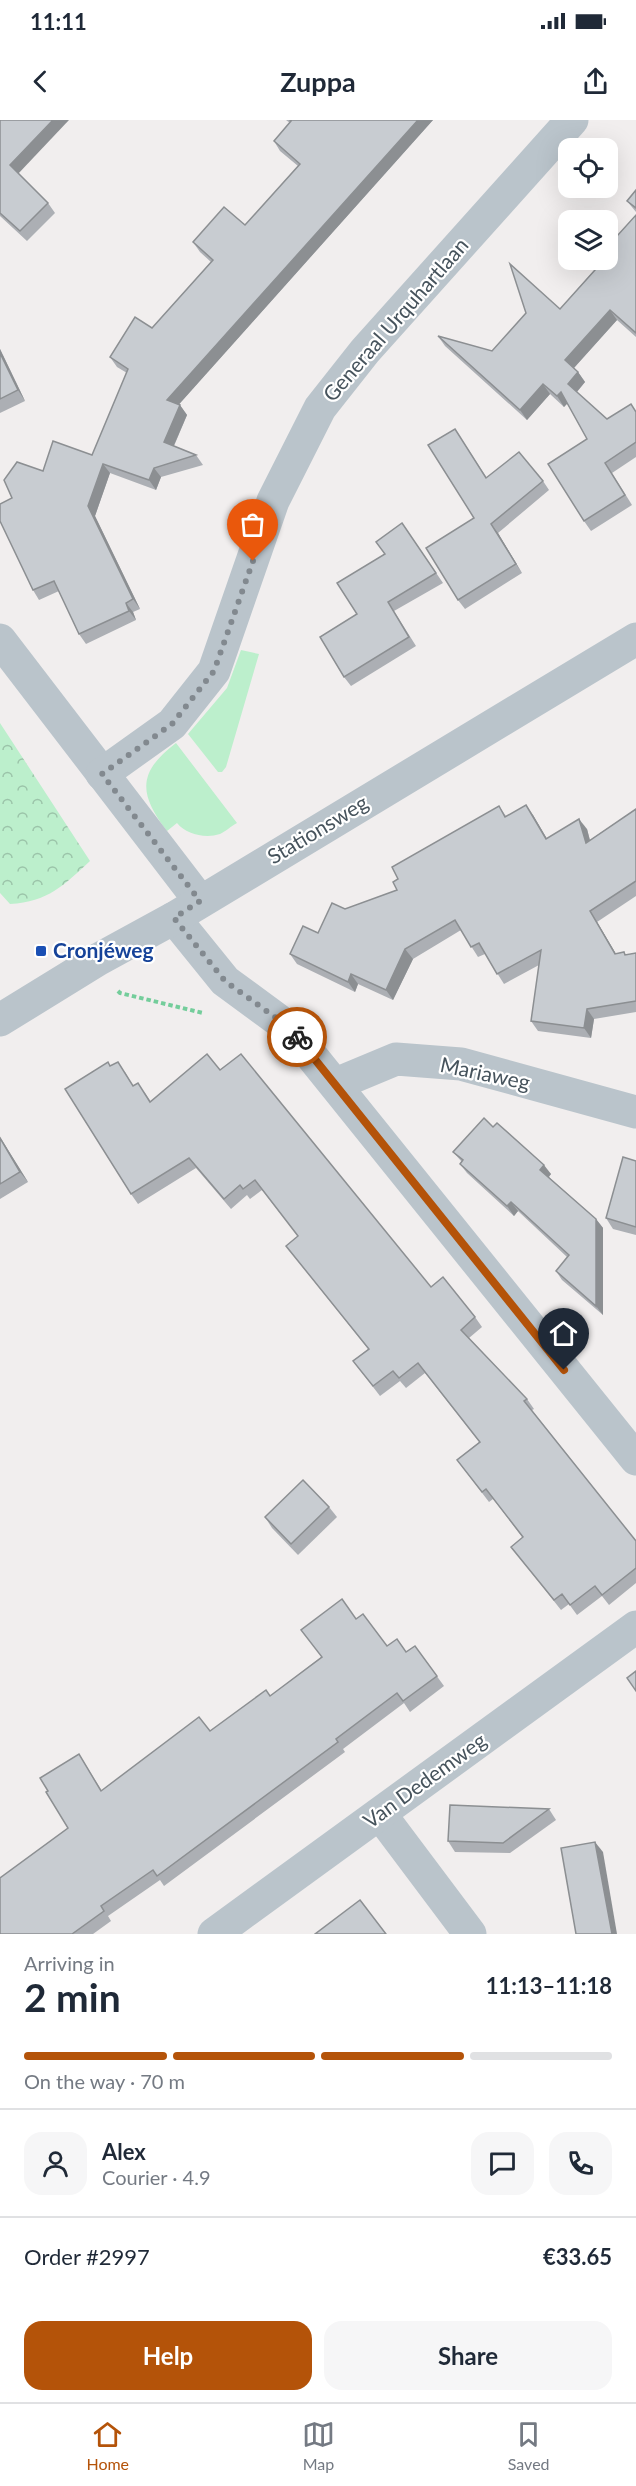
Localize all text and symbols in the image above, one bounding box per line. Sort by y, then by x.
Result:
text: 11:11 [30,8,87,35]
icon: back [24,65,57,98]
text: Zuppa [280,65,356,98]
icon: share [579,65,612,98]
map controls [558,138,618,270]
button: locate [558,138,618,198]
button: layers [558,210,618,270]
street label: Generaal Urquhartlaan [317,232,473,406]
pin [227,499,278,561]
icon: bag [236,508,269,541]
street label: Stationsweg [262,789,372,868]
place label: Cronjéweg [53,937,154,962]
marker: Cronjéweg [34,944,48,958]
courier [267,1007,327,1067]
icon: bike [281,1021,314,1054]
street label: Mariaweg [438,1051,533,1094]
pin [538,1308,589,1370]
icon: home [547,1317,580,1350]
street label: Van Dedemweg [358,1727,490,1833]
text: Arriving in [24,1951,115,1975]
text: 11:13–11:18 [486,1972,612,1999]
text: 2 min [24,1974,121,2020]
text: On the way · 70 m [24,2069,185,2093]
button: person [24,2132,87,2195]
button: chat [471,2132,534,2195]
button: phone [549,2132,612,2195]
text: Alex [102,2138,146,2165]
text: Courier · 4.9 [102,2165,211,2189]
text: Order #2997 [24,2243,150,2270]
text: €33.65 [543,2243,612,2270]
button: Help [24,2321,312,2390]
button: Share [324,2321,612,2390]
tab: Home [86,2418,129,2473]
tab: Map [302,2418,335,2473]
tab: Saved [508,2418,550,2473]

